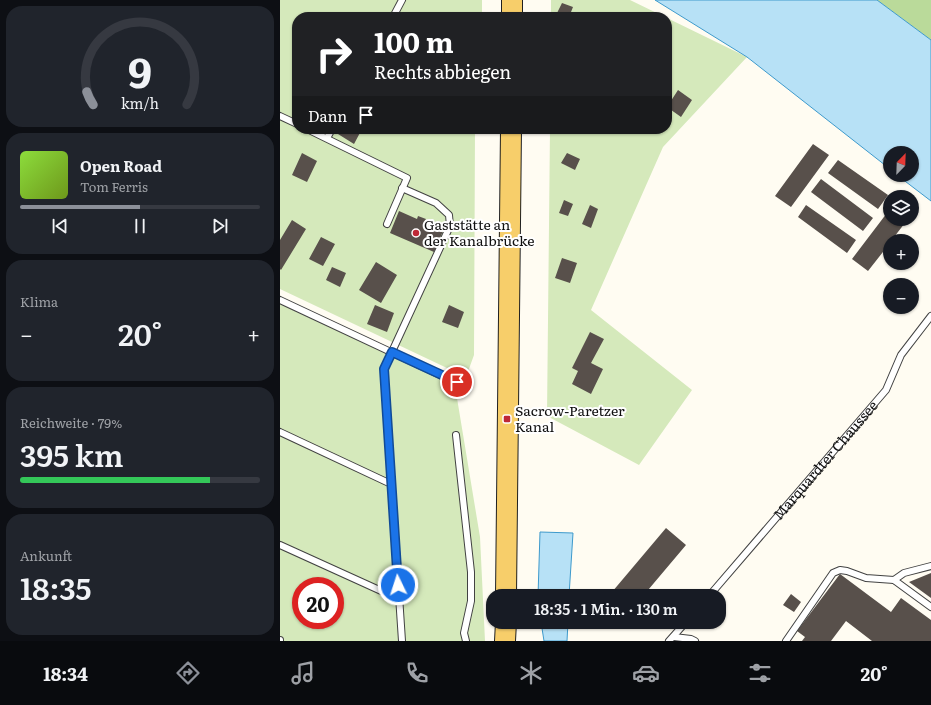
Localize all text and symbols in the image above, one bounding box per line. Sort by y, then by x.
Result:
text: 100 m [374,20,454,62]
icon: right [308,28,360,80]
text: 9 [128,38,152,100]
text: Rechts abbiegen [374,58,511,85]
text: km/h [121,91,160,112]
text: Dann [308,104,347,127]
icon: arrive [355,104,377,126]
north arrow [883,146,919,182]
map controls [883,146,919,314]
text: Open Road [80,154,162,177]
text: Tom Ferris [80,177,148,196]
button: layers [883,190,919,226]
place label: Gaststätte an der Kanalbrücke [424,214,535,250]
icon: previous [49,215,71,237]
icon: pause [129,215,151,237]
icon: next [209,215,231,237]
marker: Gaststätte an der Kanalbrücke [411,228,421,238]
button: + [883,234,919,270]
button: − [883,278,919,314]
text: Klima [20,292,58,311]
text: 20° [118,311,162,355]
text: − [20,317,33,350]
text: + [247,317,260,350]
pin [440,365,474,399]
icon: arrive [446,371,468,393]
street label: Marquardter Chaussee [768,396,882,524]
place label: Sacrow-Paretzer Kanal [515,400,625,436]
text: Reichweite · 79% [20,413,122,432]
marker: Sacrow-Paretzer Kanal [502,414,512,424]
text: 395 km [20,432,124,476]
text: Ankunft [20,546,72,565]
position arrow [377,564,419,606]
text: 18:35 [20,565,91,609]
speed limit sign: 20 [292,577,344,629]
text: 18:35 · 1 Min. · 130 m [534,597,678,620]
icon: directions [174,659,202,687]
icon: music [289,659,317,687]
icon: phone [403,659,431,687]
icon: climate [517,659,545,687]
icon: car [632,659,660,687]
icon: filters [746,659,774,687]
text: 18:34 [43,660,88,687]
text: 20° [861,660,888,687]

